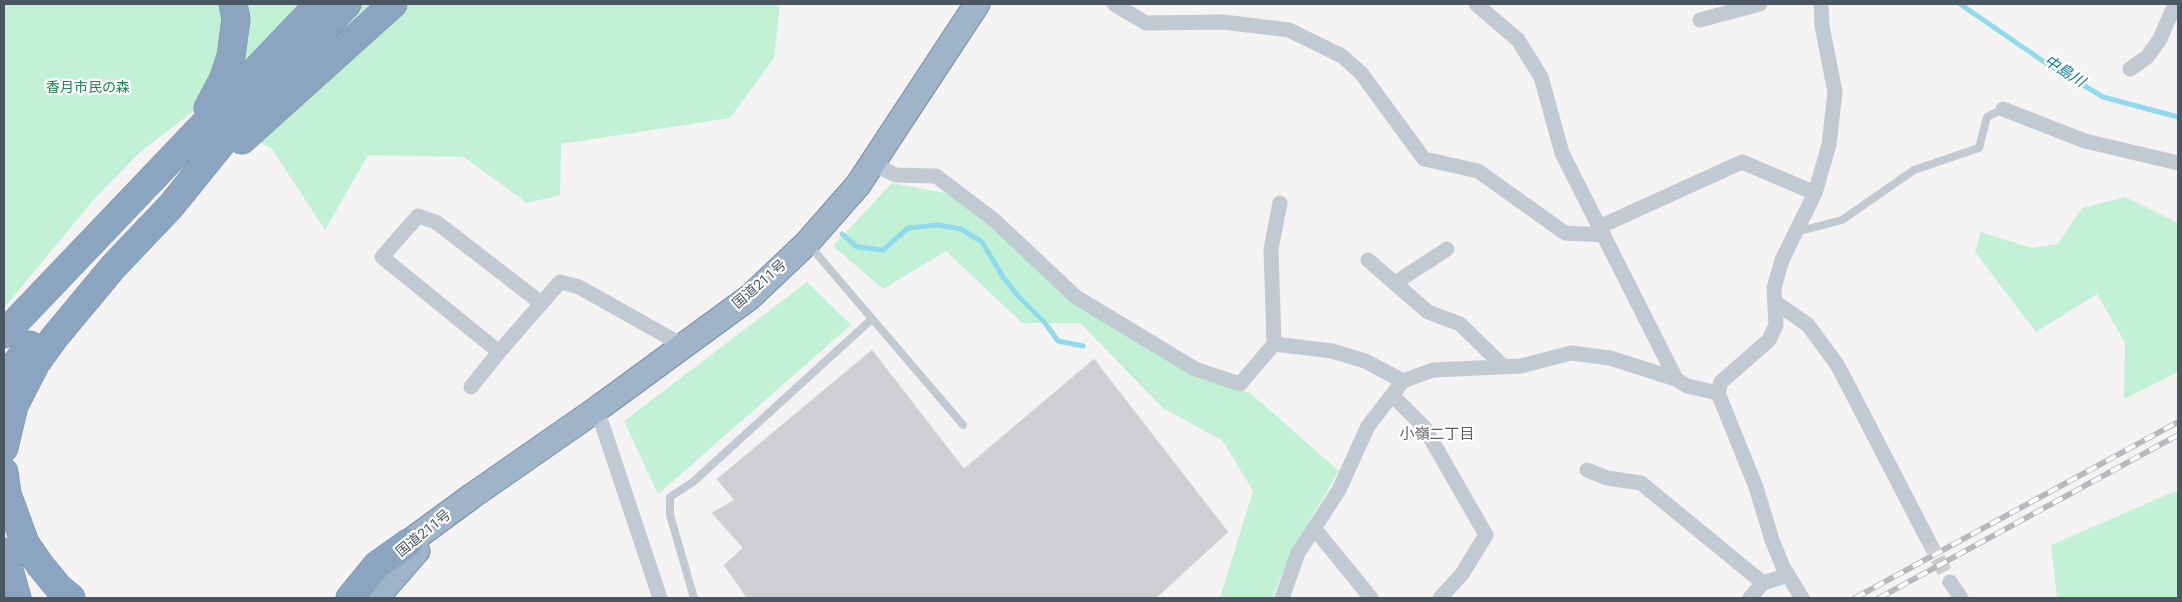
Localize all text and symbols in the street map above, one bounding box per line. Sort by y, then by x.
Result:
water label: 中島川 [2040,52,2088,92]
park label: 香月市民の森 [46,80,130,96]
street label: 国道211号 [730,257,790,313]
district label: 小嶺二丁目 [1400,426,1474,444]
street label: 国道211号 [393,507,455,561]

